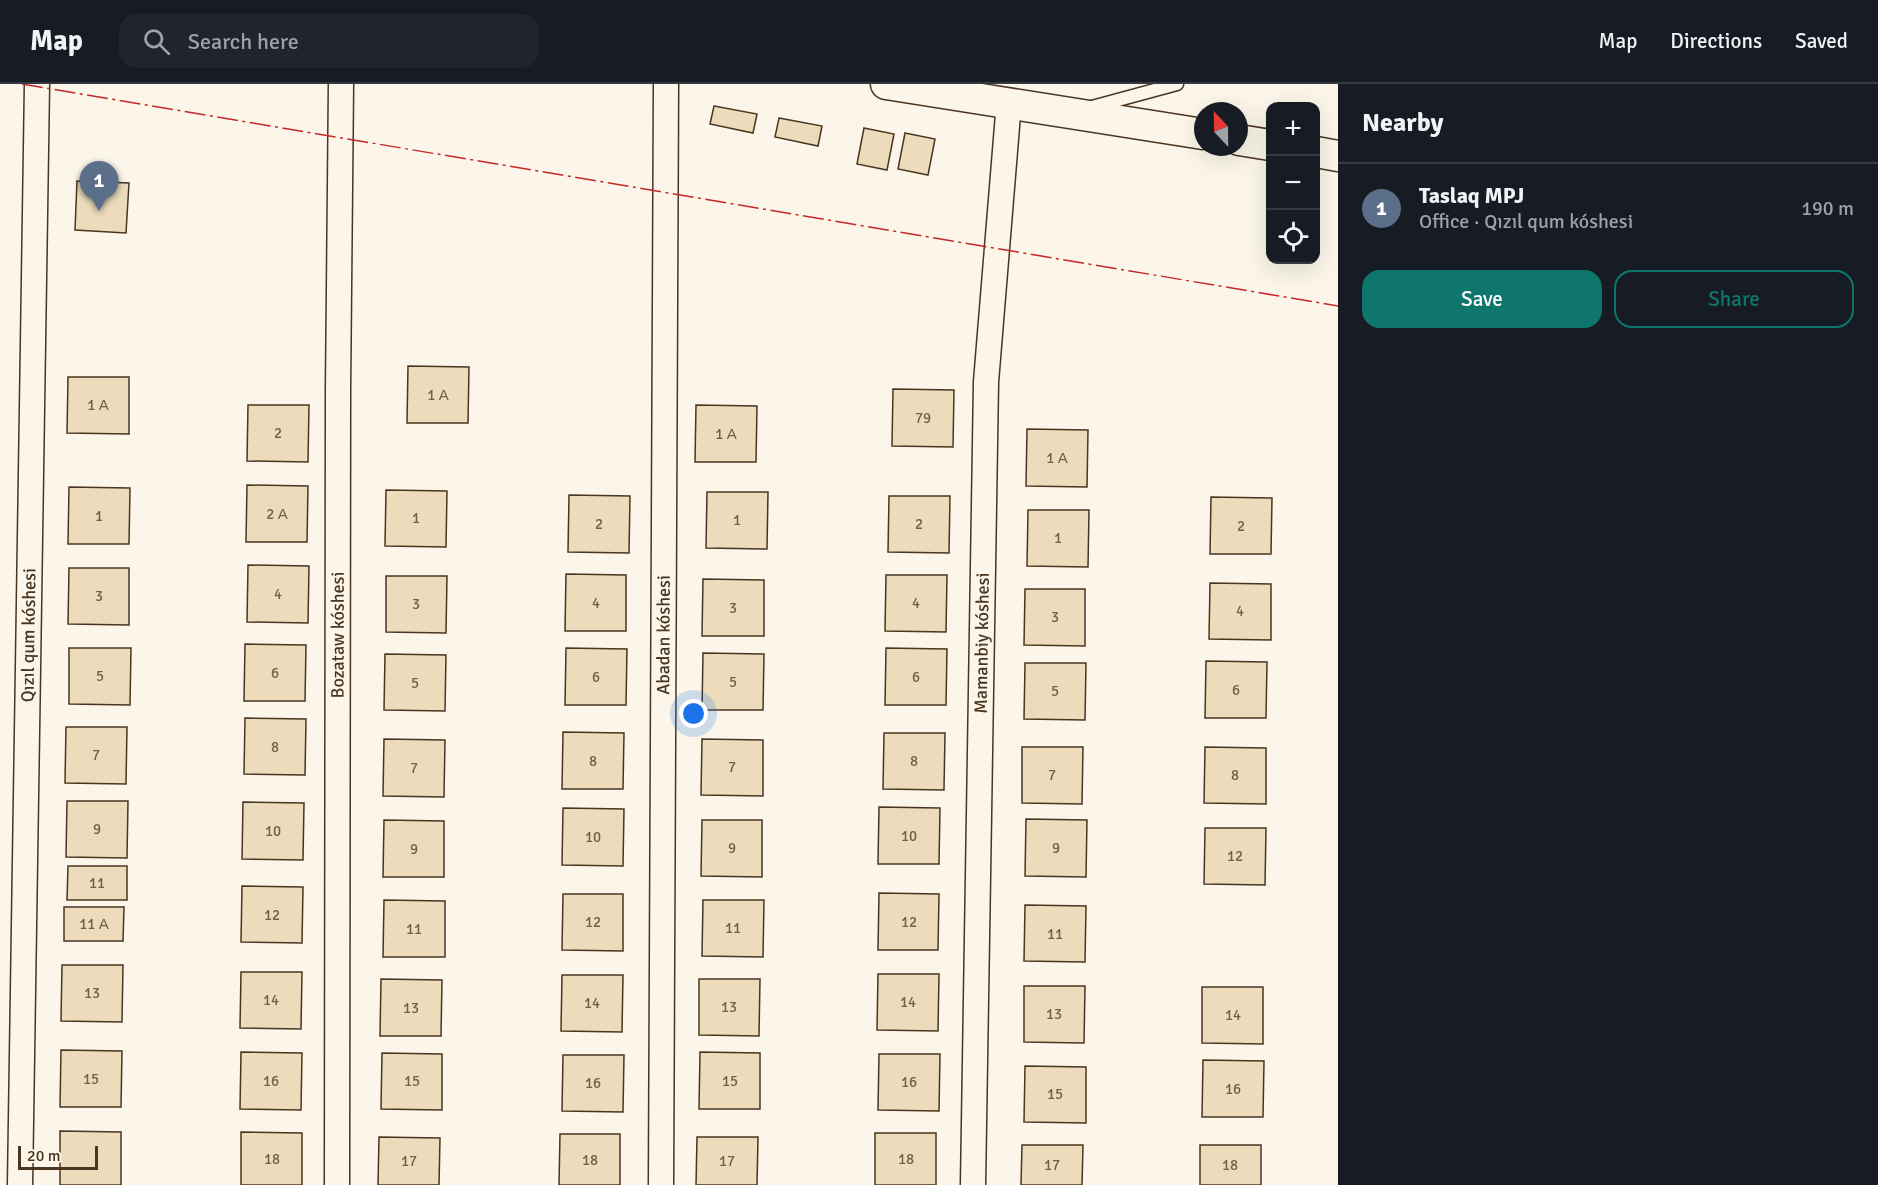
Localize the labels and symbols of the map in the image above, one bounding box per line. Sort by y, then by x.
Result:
north arrow [1194,102,1248,156]
pin: 1 [80,162,118,211]
house number: 1 А [427,386,449,404]
house number: 1 А [87,396,109,414]
house number: 79 [915,409,931,427]
house number: 2 [274,424,282,442]
house number: 1 А [715,425,737,443]
house number: 1 А [1046,449,1068,467]
house number: 2 А [266,505,288,523]
house number: 1 [95,507,103,525]
house number: 1 [412,509,420,527]
house number: 1 [733,511,741,529]
house number: 2 [595,515,603,533]
house number: 2 [915,515,923,533]
house number: 2 [1237,517,1245,535]
house number: 1 [1054,529,1062,547]
street label: Qızıl qum kóshesi [16,568,41,702]
street label: Bozataw kóshesi [327,572,349,698]
street label: Mamanbiy kóshesi [970,572,994,714]
street label: Abadan kóshesi [652,575,675,695]
house number: 4 [274,585,282,603]
house number: 3 [95,587,103,605]
house number: 4 [592,594,600,612]
house number: 4 [912,594,920,612]
house number: 3 [412,595,420,613]
house number: 3 [729,599,737,617]
house number: 4 [1236,602,1244,620]
house number: 3 [1051,608,1059,626]
house number: 6 [271,664,279,682]
house number: 5 [96,667,104,685]
house number: 6 [592,668,600,686]
house number: 6 [912,668,920,686]
house number: 5 [729,673,737,691]
house number: 5 [411,674,419,692]
house number: 6 [1232,681,1240,699]
house number: 5 [1051,682,1059,700]
your location [679,699,708,728]
house number: 8 [271,738,279,756]
house number: 7 [92,746,100,764]
house number: 8 [589,752,597,770]
house number: 8 [910,752,918,770]
house number: 7 [728,758,736,776]
house number: 7 [410,759,418,777]
house number: 7 [1048,766,1056,784]
house number: 8 [1231,766,1239,784]
house number: 9 [93,820,101,838]
house number: 10 [265,822,281,840]
house number: 10 [901,827,917,845]
house number: 10 [585,828,601,846]
house number: 9 [728,839,736,857]
house number: 9 [1052,839,1060,857]
house number: 9 [410,840,418,858]
house number: 12 [1227,847,1243,865]
house number: 11 [89,874,105,892]
house number: 12 [264,906,280,924]
house number: 12 [585,913,601,931]
house number: 12 [901,913,917,931]
house number: 11 А [79,915,109,933]
house number: 11 [725,919,741,937]
house number: 11 [406,920,422,938]
house number: 11 [1047,925,1063,943]
house number: 13 [84,984,100,1002]
house number: 14 [263,991,279,1009]
house number: 14 [900,993,916,1011]
house number: 14 [584,994,600,1012]
house number: 13 [721,998,737,1016]
house number: 13 [403,999,419,1017]
house number: 13 [1046,1005,1062,1023]
house number: 14 [1225,1006,1241,1024]
house number: 15 [83,1070,99,1088]
house number: 16 [263,1072,279,1090]
house number: 15 [404,1072,420,1090]
house number: 15 [722,1072,738,1090]
house number: 16 [901,1073,917,1091]
house number: 16 [585,1074,601,1092]
house number: 16 [1225,1080,1241,1098]
house number: 15 [1047,1085,1063,1103]
scale bar [18,1143,98,1170]
house number: 18 [264,1150,280,1168]
house number: 18 [898,1150,914,1168]
house number: 18 [582,1151,598,1169]
house number: 17 [401,1152,417,1170]
house number: 17 [719,1152,735,1170]
house number: 17 [1044,1156,1060,1174]
house number: 18 [1222,1156,1238,1174]

